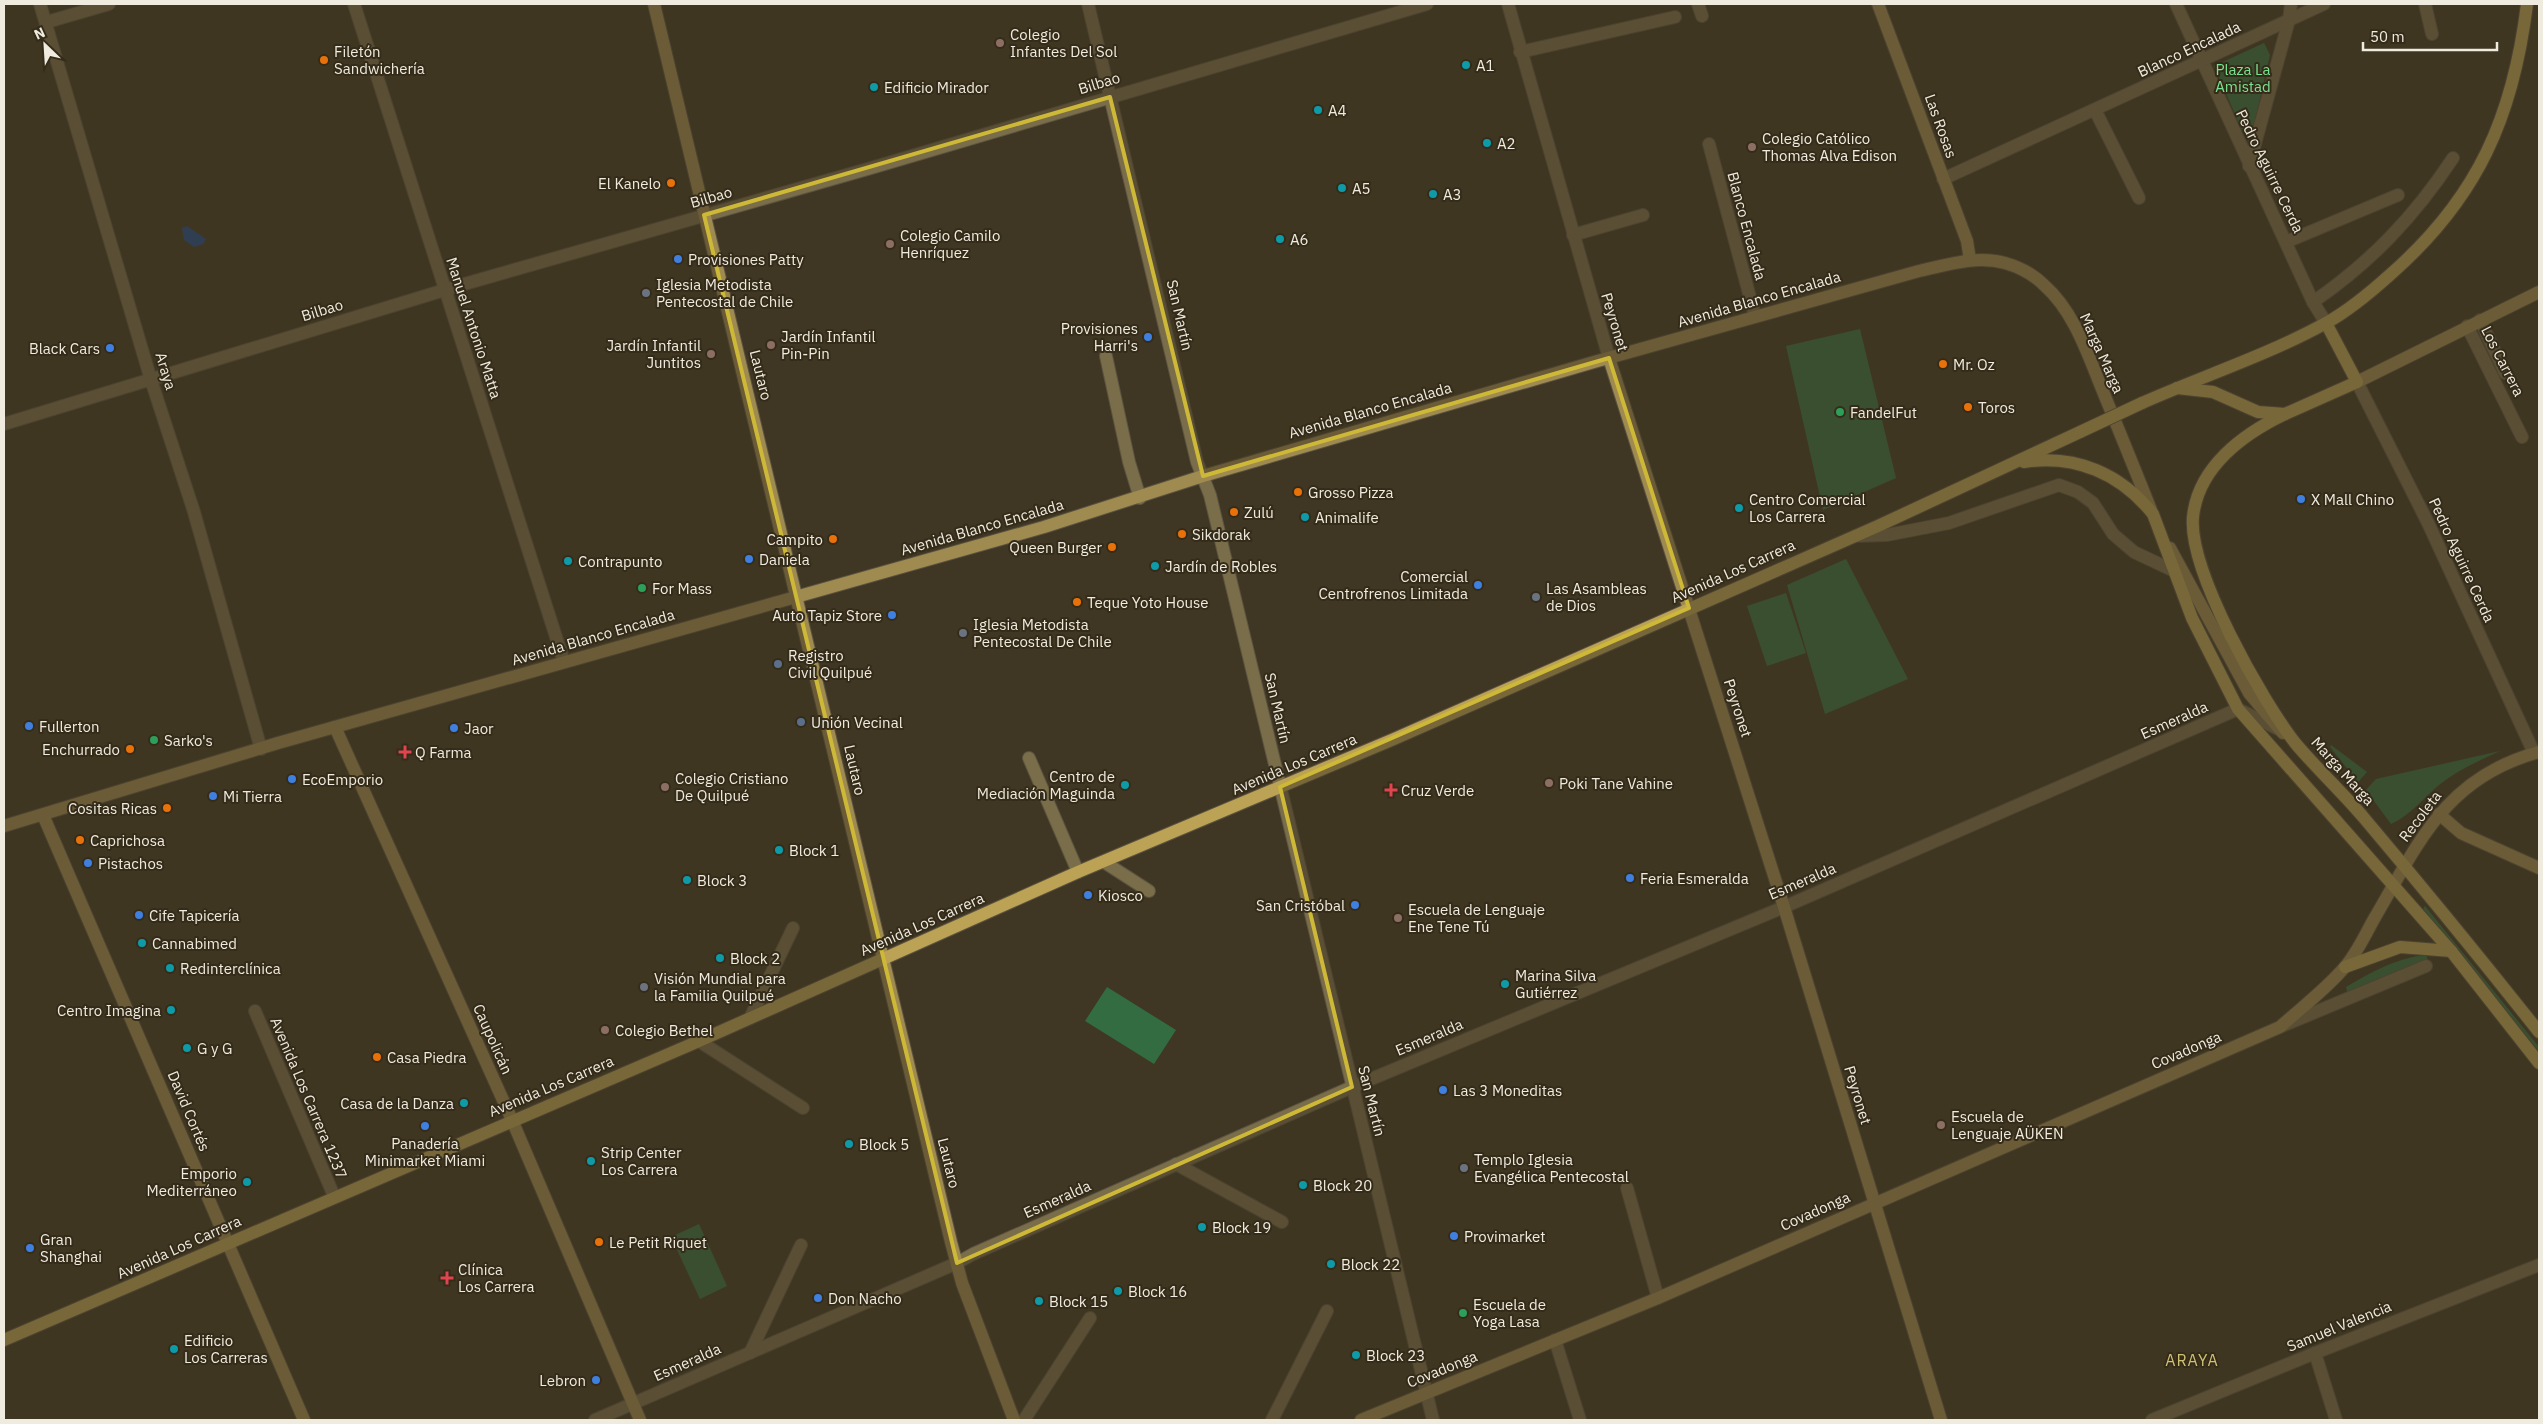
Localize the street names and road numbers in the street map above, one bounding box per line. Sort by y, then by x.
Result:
street label: Blanco Encalada [2134,17,2244,81]
street label: Bilbao [1076,68,1122,98]
street label: Las Rosas [1921,91,1961,161]
street label: Pedro Aguirre Cerda [2232,106,2308,236]
street label: Blanco Encalada [1723,170,1771,282]
street label: Bilbao [688,182,734,212]
street label: Manuel Antonio Matta [442,255,506,401]
street label: Avenida Blanco Encalada [1675,267,1843,331]
street label: San Martín [1163,278,1197,352]
street label: Peyronet [1597,290,1633,354]
street label: Bilbao [299,295,345,325]
street label: Marga Marga [2076,310,2128,396]
street label: Los Carrera [2477,323,2529,399]
street label: Lautaro [746,348,776,402]
street label: Araya [151,350,181,392]
street label: Avenida Blanco Encalada [1286,378,1454,442]
street label: Avenida Blanco Encalada [898,495,1066,559]
street label: Pedro Aguirre Cerda [2425,495,2499,625]
street label: Avenida Los Carrera [1668,535,1798,607]
street label: Avenida Blanco Encalada [509,605,677,669]
street label: San Martín [1261,671,1295,745]
street label: Peyronet [1720,676,1756,740]
street label: Esmeralda [2137,697,2211,743]
street label: Avenida Los Carrera [1229,729,1359,799]
street label: Marga Marga [2307,733,2379,809]
street label: Lautaro [840,743,870,797]
street label: Recoleta [2395,787,2445,845]
street label: Esmeralda [1765,858,1839,904]
street label: Avenida Los Carrera [857,888,987,960]
street label: Caupolicán [469,1001,517,1077]
street label: Avenida Los Carrera 1237 [266,1014,352,1182]
street label: Esmeralda [1392,1014,1466,1060]
street label: Covadonga [2148,1027,2224,1073]
street label: Avenida Los Carrera [486,1051,616,1121]
street label: Peyronet [1840,1063,1876,1127]
street label: San Martín [1354,1064,1390,1138]
street label: David Cortés [164,1068,214,1154]
street label: Lautaro [934,1136,964,1190]
street label: Esmeralda [1020,1176,1094,1222]
street label: Covadonga [1777,1187,1853,1235]
street label: Avenida Los Carrera [114,1211,244,1283]
street label: Samuel Valencia [2284,1296,2394,1356]
street label: Esmeralda [650,1339,724,1385]
street label: Covadonga [1404,1346,1480,1392]

